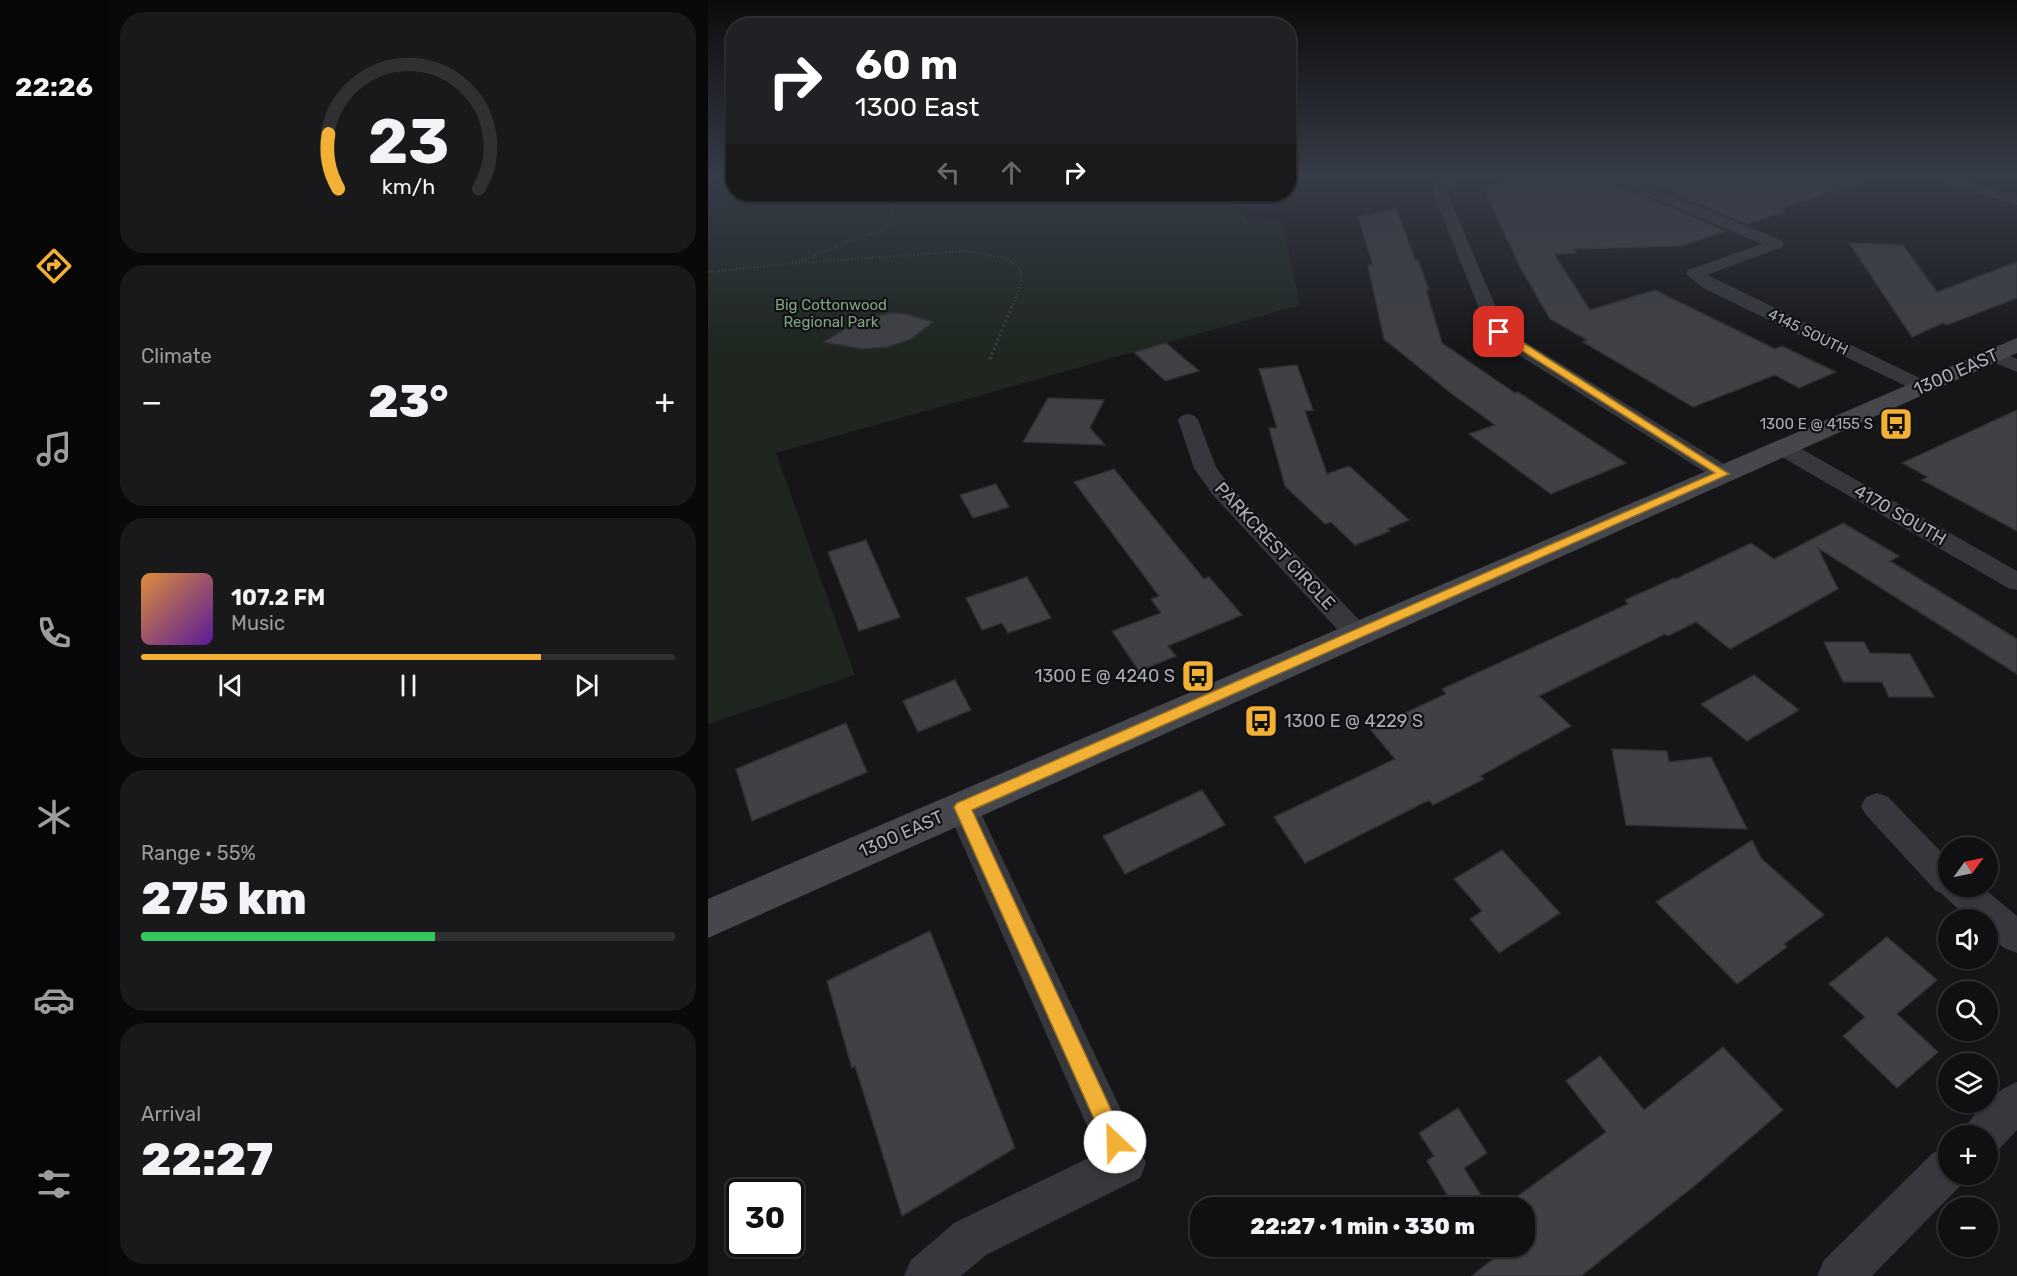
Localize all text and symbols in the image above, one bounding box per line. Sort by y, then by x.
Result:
text: 60 m [855,40,958,90]
icon: right [756,42,834,120]
text: 22:26 [15,71,93,103]
text: 1300 East [855,91,979,123]
text: 23 [367,106,449,180]
icon: left [932,156,965,189]
icon: ahead [995,156,1028,189]
icon: right [1058,156,1091,189]
text: km/h [381,175,435,200]
icon: directions [33,245,75,287]
park label: Big Cottonwood Regional Park [775,296,887,331]
street label: 4145 SOUTH [1765,305,1851,359]
pin [1473,306,1524,357]
icon: arrive [1482,315,1515,348]
text: Climate [141,344,212,368]
street label: 1300 EAST [1910,344,2002,400]
text: 23° [368,375,449,428]
text: − [141,382,162,421]
text: + [654,382,675,421]
bus stop icon: 1300 E @ 4155 S [1878,406,1914,442]
place label: 1300 E @ 4155 S [1760,415,1873,433]
icon: music [33,428,75,470]
street label: PARKCREST CIRCLE [1210,478,1340,614]
street label: 4170 SOUTH [1850,480,1950,550]
text: 107.2 FM [231,584,325,611]
text: Music [231,611,285,635]
icon: phone [33,612,75,654]
bus stop icon: 1300 E @ 4240 S [1180,658,1216,694]
place label: 1300 E @ 4240 S [1035,665,1175,687]
icon: previous [214,669,247,702]
icon: pause [392,669,425,702]
icon: next [570,669,603,702]
bus stop icon: 1300 E @ 4229 S [1243,703,1279,739]
place label: 1300 E @ 4229 S [1284,710,1423,732]
icon: climate [33,796,75,838]
street label: 1300 EAST [855,806,947,862]
north arrow [1938,837,1998,897]
map controls [1938,837,1998,1257]
text: Range · 55% [141,841,256,865]
text: 275 km [141,872,307,925]
button: sound [1938,909,1998,969]
icon: car [33,979,75,1021]
button: search [1938,981,1998,1041]
button: layers [1938,1053,1998,1113]
text: Arrival [141,1102,201,1126]
position arrow [1083,1110,1147,1174]
button: + [1938,1125,1998,1185]
text: 22:27 [141,1133,273,1186]
icon: filters [33,1163,75,1205]
speed limit sign: 30 [726,1179,804,1257]
button: − [1938,1197,1998,1257]
text: 22:27 · 1 min · 330 m [1250,1213,1475,1240]

